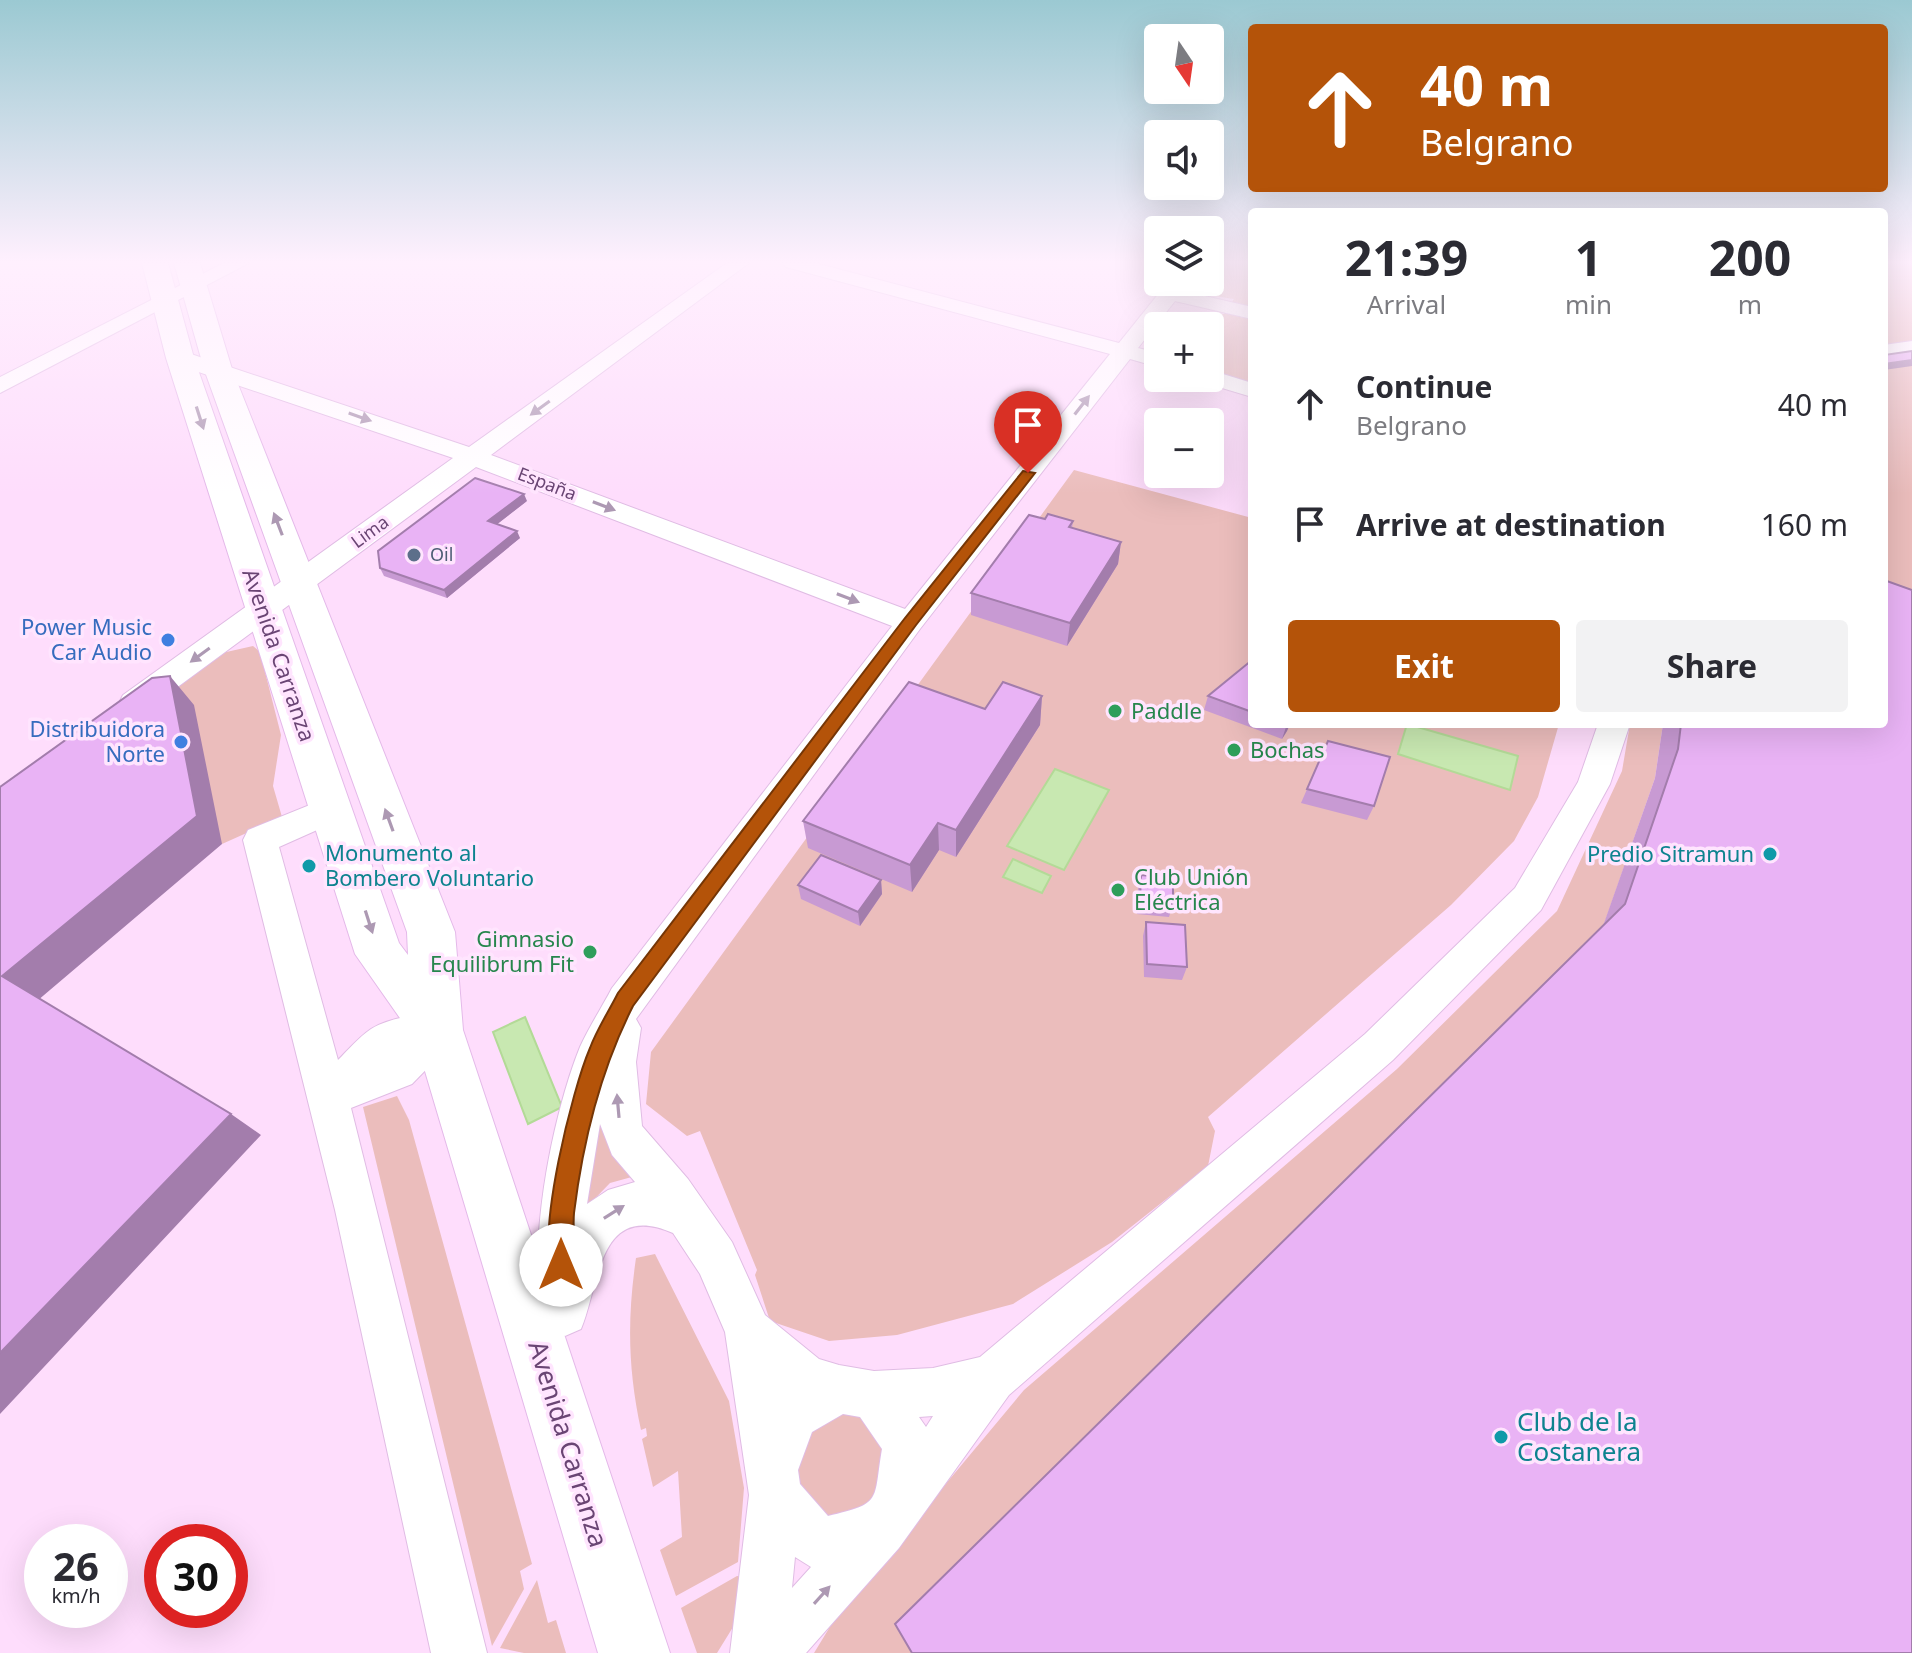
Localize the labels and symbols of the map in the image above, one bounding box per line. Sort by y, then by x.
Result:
north arrow [1144,24,1224,104]
pin [994,391,1062,473]
one-way arrow [1074,395,1090,415]
one-way arrow [530,399,550,415]
one-way arrow [194,407,206,431]
one-way arrow [348,411,372,424]
street label: España [515,461,580,505]
one-way arrow [592,500,616,513]
street label: Lima [346,509,393,553]
one-way arrow [271,512,284,536]
place label: Oil [430,542,453,566]
marker: Oil [405,546,423,564]
street label: Avenida Carranza [236,564,324,745]
one-way arrow [836,592,860,605]
place label: Power Music Car Audio [21,611,152,666]
marker: Power Music Car Audio [159,631,177,649]
one-way arrow [189,647,210,663]
place label: Paddle [1131,695,1202,725]
marker: Paddle [1106,702,1124,720]
place label: Distribuidora Norte [29,713,165,768]
marker: Distribuidora Norte [172,733,190,751]
place label: Bochas [1250,734,1325,764]
marker: Bochas [1225,741,1243,759]
one-way arrow [382,808,395,832]
place label: Monumento al Bombero Voluntario [325,837,534,892]
place label: Predio Sitramun [1587,838,1754,868]
marker: Predio Sitramun [1761,845,1779,863]
marker: Monumento al Bombero Voluntario [300,857,318,875]
place label: Club Unión Eléctrica [1134,861,1249,916]
marker: Club Unión Eléctrica [1109,881,1127,899]
one-way arrow [363,911,375,935]
place label: Gimnasio Equilibrum Fit [430,923,574,978]
marker: Gimnasio Equilibrum Fit [581,943,599,961]
one-way arrow [611,1093,624,1118]
one-way arrow [603,1204,624,1219]
position arrow [519,1223,603,1307]
street label: Avenida Carranza [520,1336,617,1551]
place label: Club de la Costanera [1517,1403,1641,1469]
marker: Club de la Costanera [1492,1428,1510,1446]
speed limit sign: 30 [144,1524,248,1628]
one-way arrow [812,1586,830,1605]

